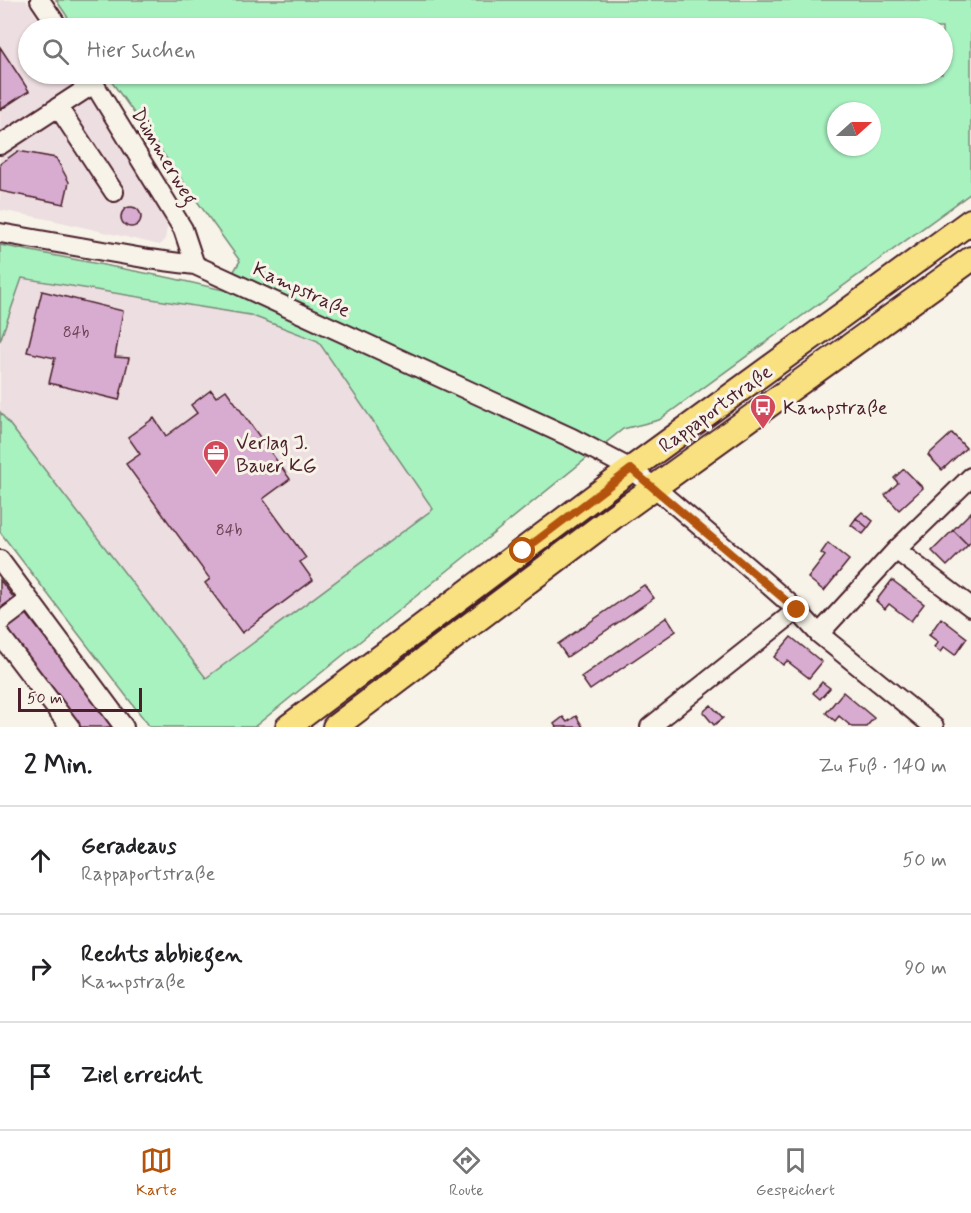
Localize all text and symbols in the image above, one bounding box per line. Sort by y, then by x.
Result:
search box [18,18,953,84]
icon: search [39,35,72,68]
text: Hier suchen [87,37,196,65]
north arrow [827,102,881,156]
street label: Dümmerweg [122,103,203,211]
street label: Kampstraße [248,256,355,325]
house number: 84b [63,322,89,343]
street label: Rappaportstraße [654,359,778,460]
bus stop icon: Kampstraße [748,392,778,430]
place label: Kampstraße [783,395,888,422]
place label: Verlag J. Bauer KG [236,430,316,480]
office icon: Verlag J. Bauer KG [201,438,231,476]
house number: 84b [216,520,242,541]
route start [509,537,535,563]
route end [783,596,809,622]
scale bar [18,685,142,712]
text: 50 m [27,688,63,709]
text: 2 Min. [24,749,92,783]
text: Zu Fuß · 140 m [818,753,947,780]
text: Geradeaus [81,833,176,861]
icon: ahead [24,844,57,877]
text: 50 m [902,847,947,874]
text: Rappaportstraße [81,861,215,888]
text: Rechts abbiegen [81,941,242,969]
icon: right [24,952,57,985]
text: 90 m [904,955,947,982]
text: Kampstraße [81,969,186,996]
icon: arrive [24,1060,57,1093]
text: Ziel erreicht [81,1062,203,1090]
tab: Karte [136,1144,177,1201]
tab: Route [449,1144,484,1201]
tab: Gespeichert [756,1144,835,1201]

